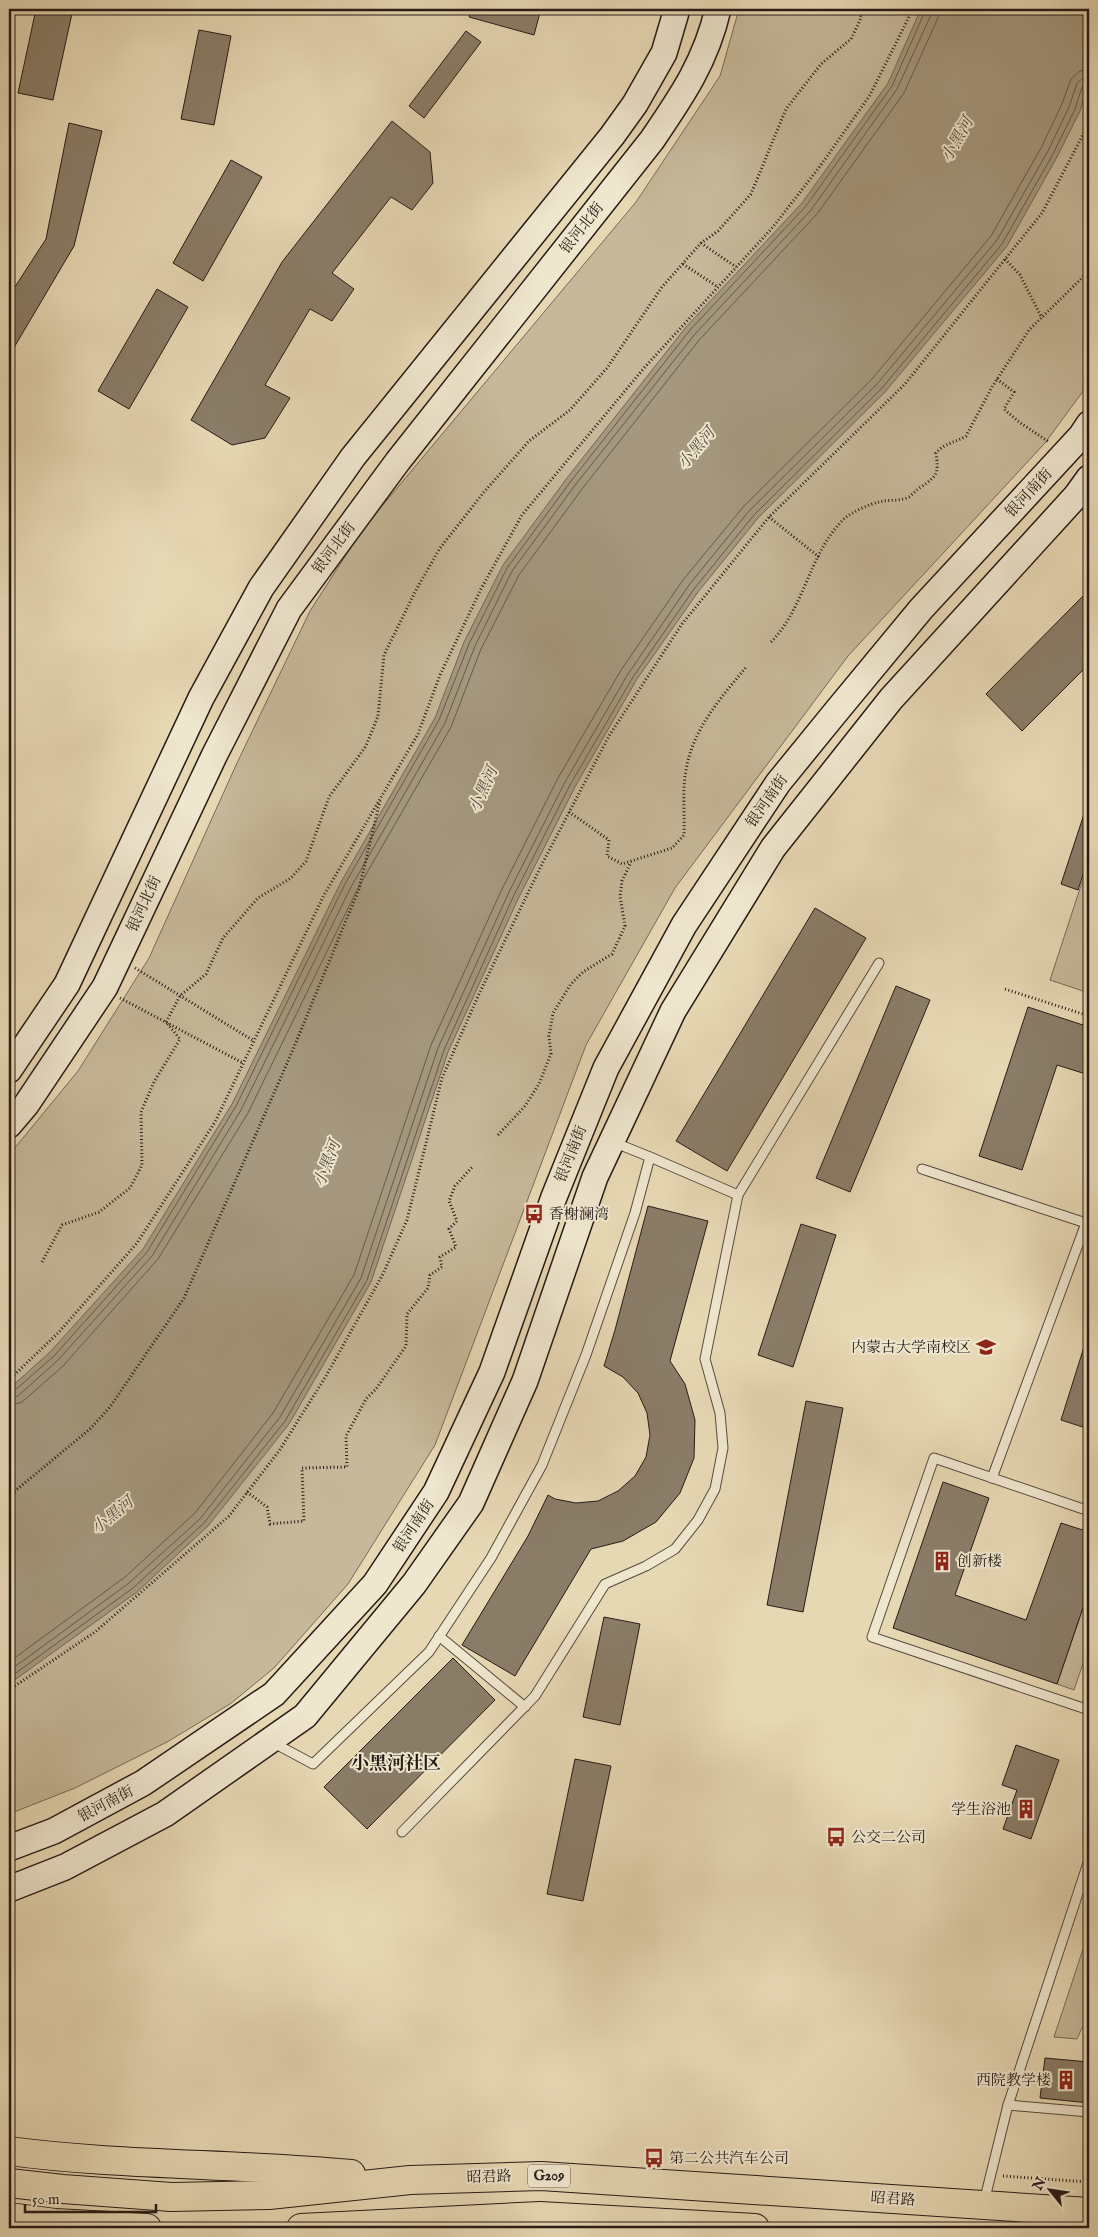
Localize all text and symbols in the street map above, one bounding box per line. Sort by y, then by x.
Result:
water label: 小黑河 [938,112,980,166]
street label: 银河北街 [556,199,608,257]
water label: 小黑河 [674,422,722,474]
street label: 银河南街 [1002,465,1056,521]
street label: 银河北街 [308,518,360,578]
water label: 小黑河 [465,761,504,816]
street label: 银河南街 [742,771,792,831]
street label: 银河北街 [123,873,165,935]
street label: 银河南街 [551,1123,591,1185]
water label: 小黑河 [310,1135,347,1190]
bus stop icon: 香榭澜湾 [523,1203,545,1225]
place label: 香榭澜湾 [549,1205,609,1224]
school or university icon: 内蒙古大学南校区 [975,1336,997,1358]
place label: 内蒙古大学南校区 [851,1338,971,1357]
water label: 小黑河 [88,1491,140,1539]
street label: 银河南街 [389,1496,439,1556]
building icon: 创新楼 [931,1550,953,1572]
place label: 创新楼 [957,1552,1002,1571]
district label: 小黑河社区 [351,1753,441,1776]
street label: 银河南街 [75,1782,137,1826]
building icon: 学生浴池 [1015,1798,1037,1820]
place label: 学生浴池 [951,1800,1011,1819]
bus stop icon: 公交二公司 [825,1826,847,1848]
place label: 公交二公司 [851,1828,926,1847]
building icon: 西院教学楼 [1055,2069,1077,2091]
place label: 西院教学楼 [976,2071,1051,2090]
bus stop icon: 第二公共汽车公司 [643,2147,665,2169]
place label: 第二公共汽车公司 [669,2149,789,2168]
road number: G209 [528,2164,570,2188]
north arrow [1026,2164,1076,2214]
street label: 昭君路 [466,2167,512,2187]
text: N [1028,2174,1050,2195]
scale bar [25,2182,156,2214]
street label: 昭君路 [870,2188,916,2210]
text: 50 m [32,2190,60,2209]

